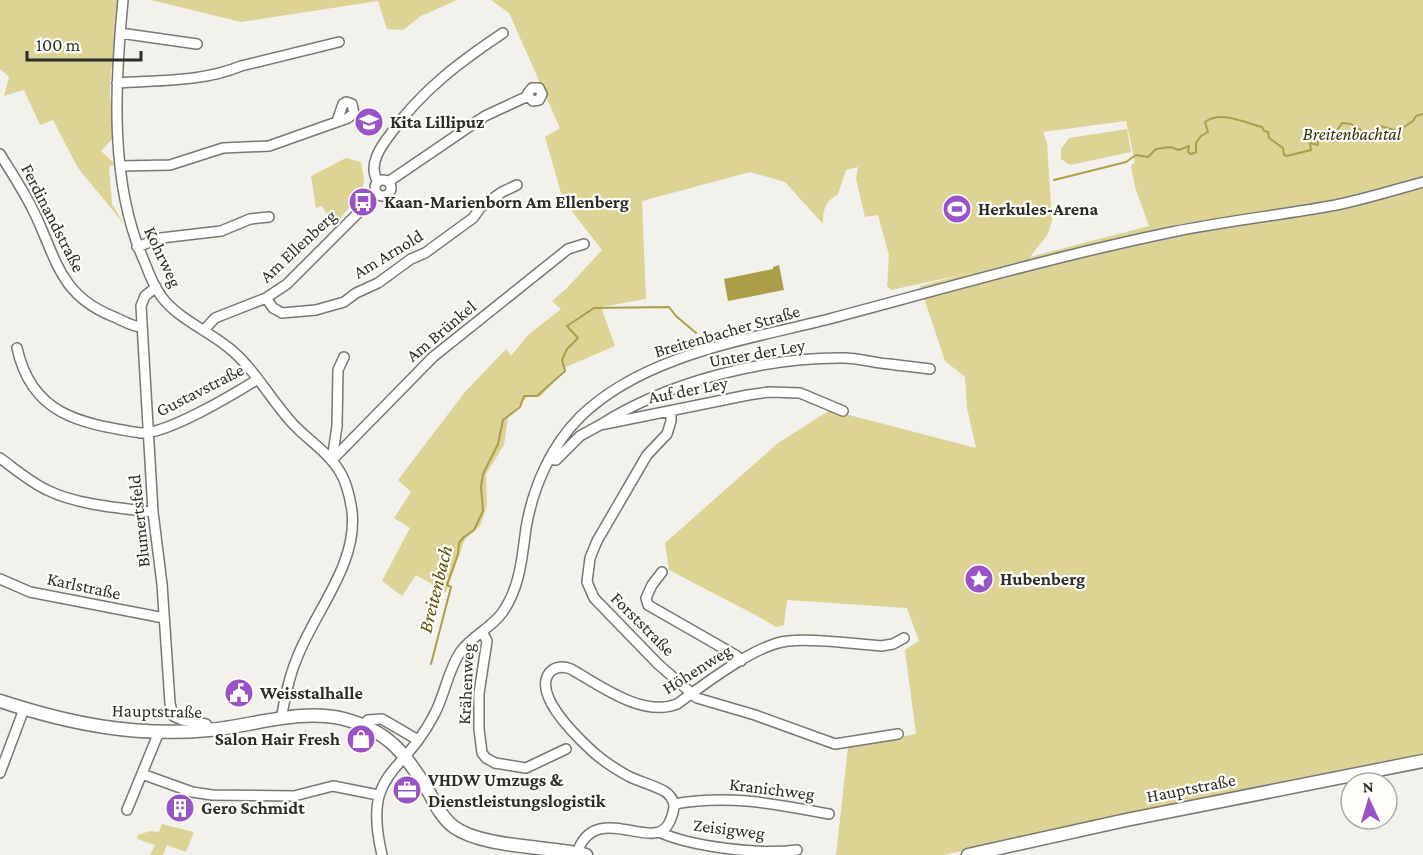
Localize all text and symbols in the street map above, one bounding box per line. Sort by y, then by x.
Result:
scale bar [27,24,141,62]
text: 100 m [36,35,81,55]
school or university icon: Kita Lillipuz [353,106,385,138]
place label: Kita Lillipuz [390,112,484,132]
park label: Breitenbachtal [1303,124,1402,144]
street label: Ferdinandstraße [17,160,89,276]
bus stop icon: Kaan-Marienborn Am Ellenberg [347,186,379,218]
place label: Kaan-Marienborn Am Ellenberg [384,192,629,212]
sports icon: Herkules-Arena [941,193,973,225]
place label: Herkules-Arena [978,199,1098,219]
street label: Am Ellenberg [256,205,340,286]
street label: Kohrweg [140,223,186,291]
street label: Am Arnold [350,225,427,283]
street label: Am Brünkel [402,296,480,366]
street label: Breitenbacher Straße [652,301,802,361]
street label: Unter der Ley [707,335,807,371]
street label: Gustavstraße [153,359,247,421]
street label: Auf der Ley [647,372,730,408]
street label: Blumertsfeld [124,473,154,568]
water label: Breitenbach [414,543,456,635]
place icon: Hubenberg [963,563,995,595]
street label: Karlstraße [45,568,123,604]
place label: Hubenberg [1000,569,1085,589]
street label: Forststraße [607,588,679,660]
street label: Höhenweg [659,640,735,698]
street label: Krähenweg [454,642,478,725]
public building icon: Weisstalhalle [223,677,255,709]
place label: Weisstalhalle [259,683,363,703]
street label: Hauptstraße [112,700,202,722]
shop icon: Salon Hair Fresh [345,723,377,755]
place label: Salon Hair Fresh [215,729,341,749]
place label: VHDW Umzugs & Dienstleistungslogistik [427,770,606,811]
street label: Hauptstraße [1145,770,1237,806]
north arrow [1339,771,1399,831]
office icon: VHDW Umzugs & Dienstleistungslogistik [391,774,423,806]
street label: Kranichweg [728,774,816,804]
text: N [1362,778,1374,795]
building icon: Gero Schmidt [164,792,196,824]
place label: Gero Schmidt [201,798,305,818]
street label: Zeisigweg [692,815,766,843]

